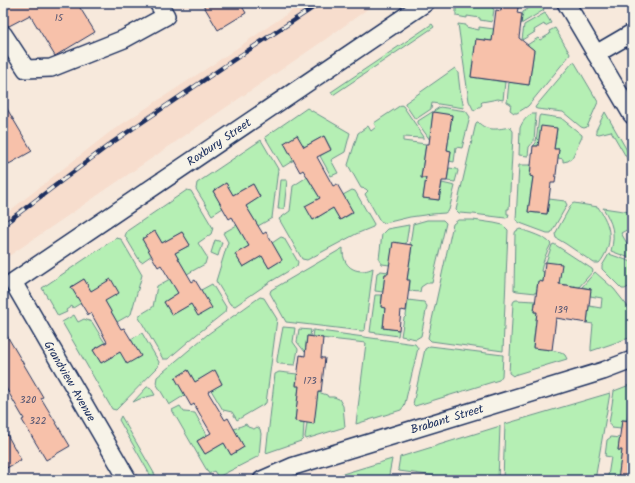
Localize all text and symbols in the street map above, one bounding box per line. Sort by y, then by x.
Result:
house number: 15 [55,10,64,26]
street label: Roxbury Street [183,114,256,171]
house number: 139 [554,302,568,318]
street label: Grandview Avenue [39,337,101,426]
house number: 173 [303,373,317,389]
house number: 320 [20,392,36,408]
street label: Brabant Street [408,399,486,440]
house number: 322 [29,413,47,429]

